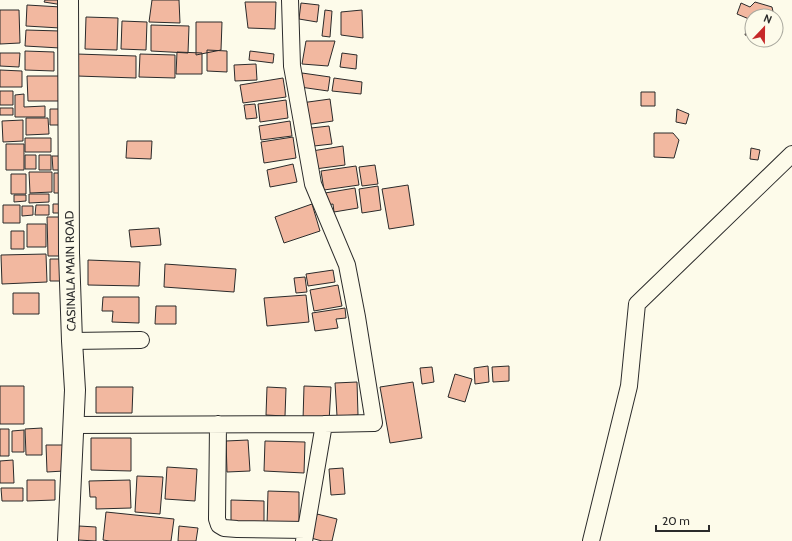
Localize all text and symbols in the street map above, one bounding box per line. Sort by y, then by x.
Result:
north arrow [744,8,784,48]
text: N [762,11,774,27]
street label: CASINALA MAIN ROAD [61,210,79,331]
scale bar [656,507,709,533]
text: 20 m [662,513,690,528]

